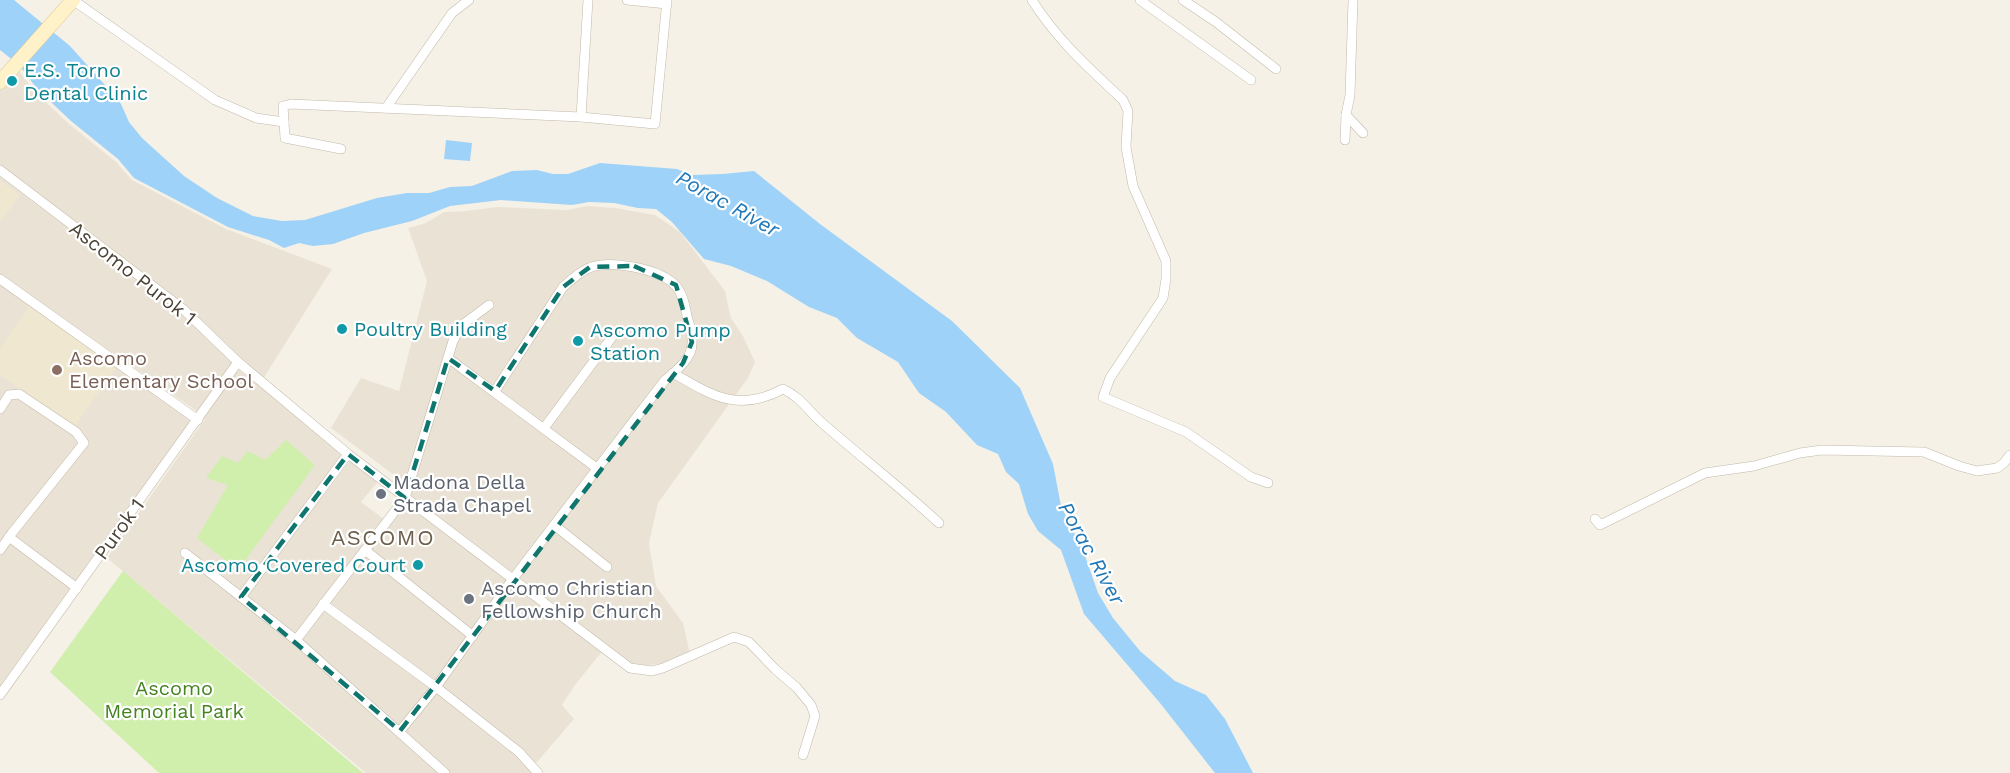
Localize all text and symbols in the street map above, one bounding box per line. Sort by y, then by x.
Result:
place label: E.S. Torno Dental Clinic [24,58,148,105]
marker: E.S. Torno Dental Clinic [5,74,19,88]
water label: Porac River [672,164,785,242]
street label: Ascomo Purok 1 [65,216,201,330]
place label: Poultry Building [354,317,507,341]
place label: Ascomo Pump Station [590,318,731,365]
marker: Poultry Building [335,322,349,336]
marker: Ascomo Pump Station [571,334,585,348]
place label: Ascomo Elementary School [69,346,253,393]
marker: Ascomo Elementary School [50,363,64,377]
place label: Madona Della Strada Chapel [393,470,531,517]
marker: Madona Della Strada Chapel [374,487,388,501]
street label: Purok 1 [89,494,149,564]
water label: Porac River [1053,497,1131,610]
district label: ASCOMO [331,525,435,550]
place label: Ascomo Covered Court [181,553,407,577]
marker: Ascomo Covered Court [411,558,425,572]
place label: Ascomo Christian Fellowship Church [481,576,662,623]
marker: Ascomo Christian Fellowship Church [462,592,476,606]
park label: Ascomo Memorial Park [104,676,244,723]

